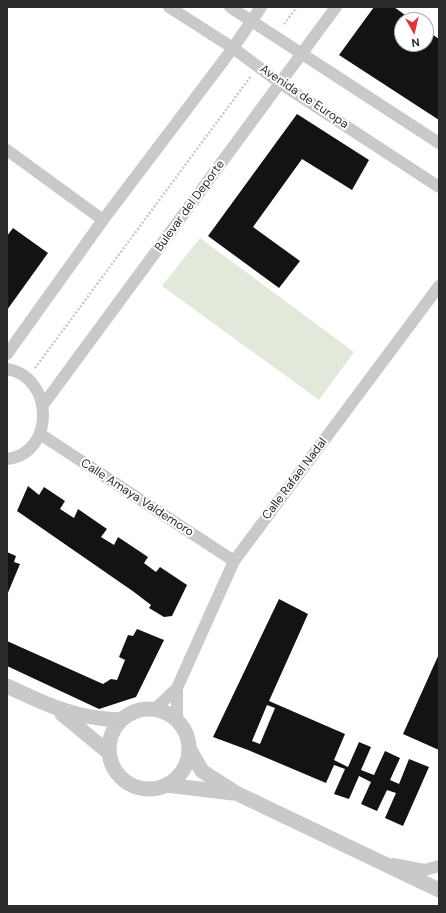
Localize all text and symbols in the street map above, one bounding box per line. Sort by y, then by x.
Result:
north arrow [394,12,434,52]
text: N [411,35,420,50]
street label: Avenida de Europa [257,62,351,132]
street label: Bulevar del Deporte [152,158,228,254]
street label: Calle Rafael Nadal [260,435,330,523]
street label: Calle Amaya Valdemoro [78,456,196,540]

